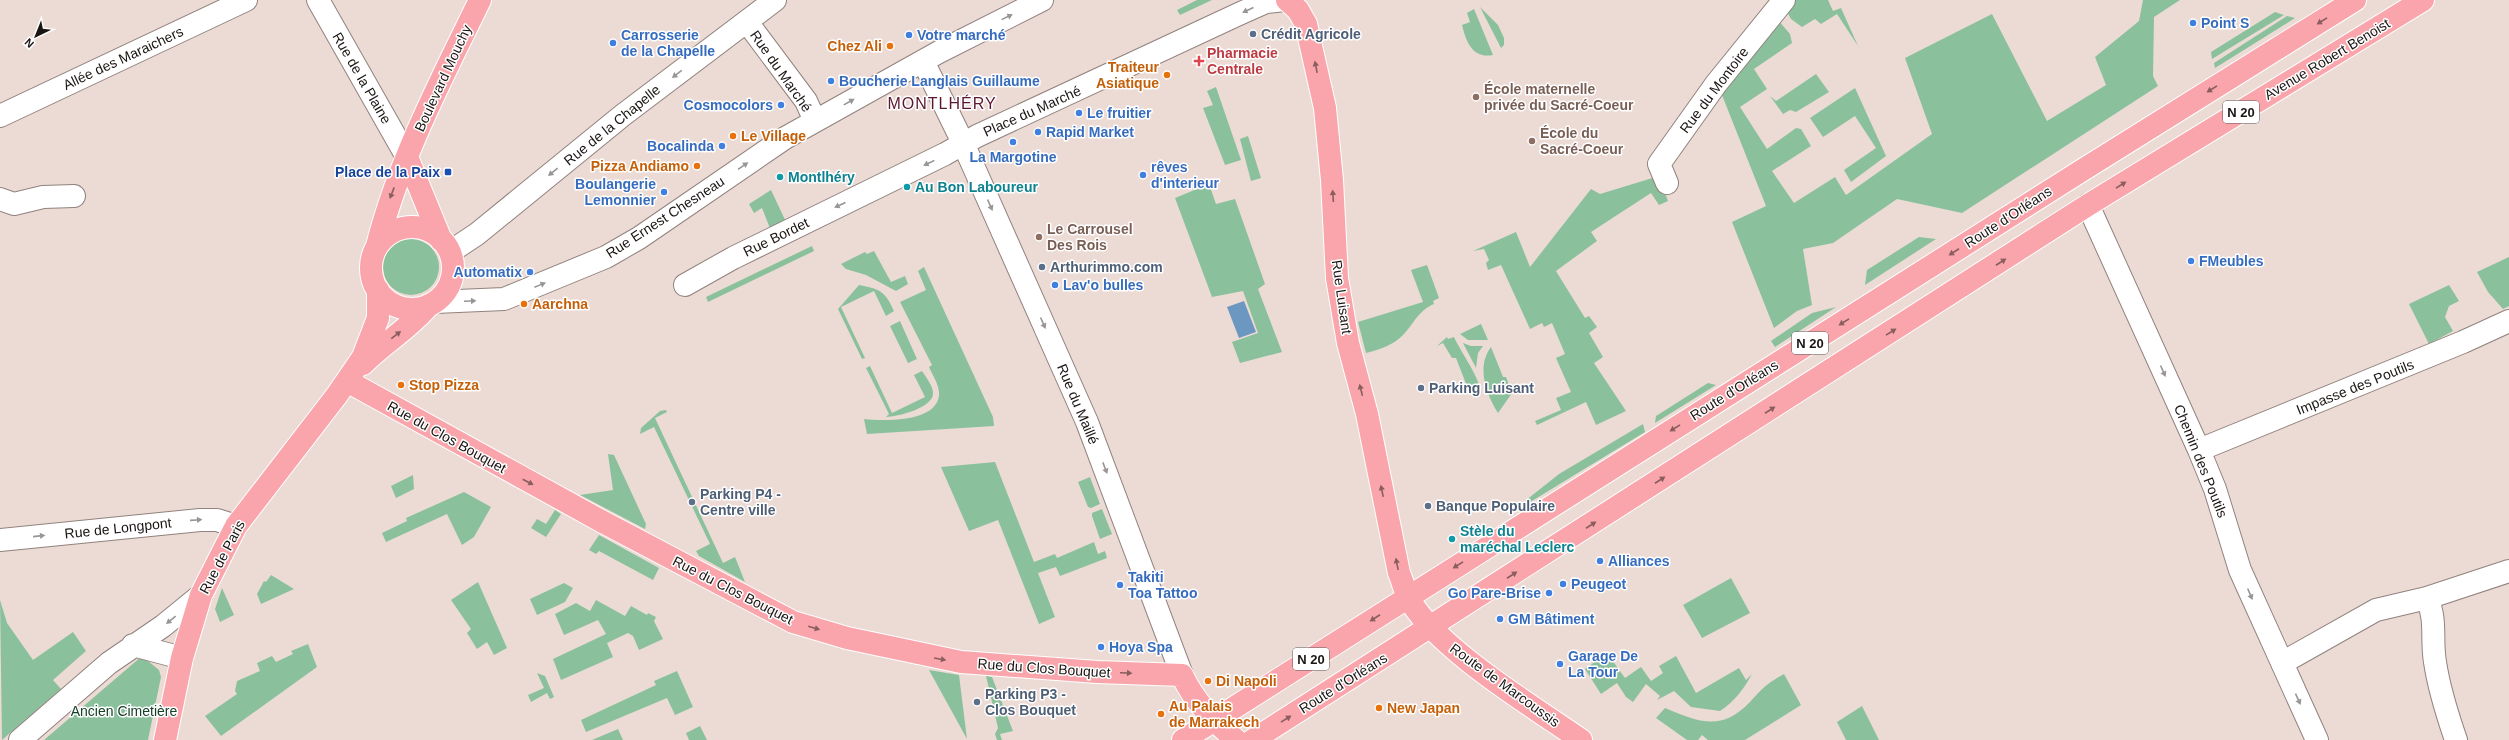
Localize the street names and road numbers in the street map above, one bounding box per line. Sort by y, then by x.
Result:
street label: Avenue Robert Benoist [2261,15,2393,103]
street label: Boulevard Mouchy [411,22,475,134]
street label: Allée des Maraichers [60,23,186,93]
street label: Rue du Marché [747,27,815,115]
street label: Rue de la Plaine [329,30,395,127]
street label: Rue du Montoire [1676,44,1752,136]
street label: Rue de la Chapelle [561,81,663,169]
street label: Place du Marché [981,82,1083,140]
road number: N 20 [2223,101,2259,123]
street label: Rue Ernest Chesneau [603,173,727,261]
street label: Route d'Orléans [1961,183,2055,251]
street label: Rue Bordet [741,214,811,260]
street label: Rue Luisant [1329,259,1355,335]
road number: N 20 [1792,332,1828,354]
street label: Impasse des Poutils [2294,356,2416,418]
street label: Route d'Orléans [1687,357,1781,423]
street label: Rue du Maillé [1054,361,1102,447]
street label: Rue du Clos Bouquet [385,398,509,476]
street label: Chemin des Poutils [2171,402,2231,520]
street label: Rue de Longpont [64,514,172,542]
street label: Rue de Paris [196,518,248,596]
street label: Rue du Clos Bouquet [670,553,796,627]
street label: Route de Marcoussis [1447,640,1563,730]
road number: N 20 [1293,648,1329,670]
street label: Route d'Orléans [1296,650,1390,716]
street label: Rue du Clos Bouquet [977,655,1111,681]

